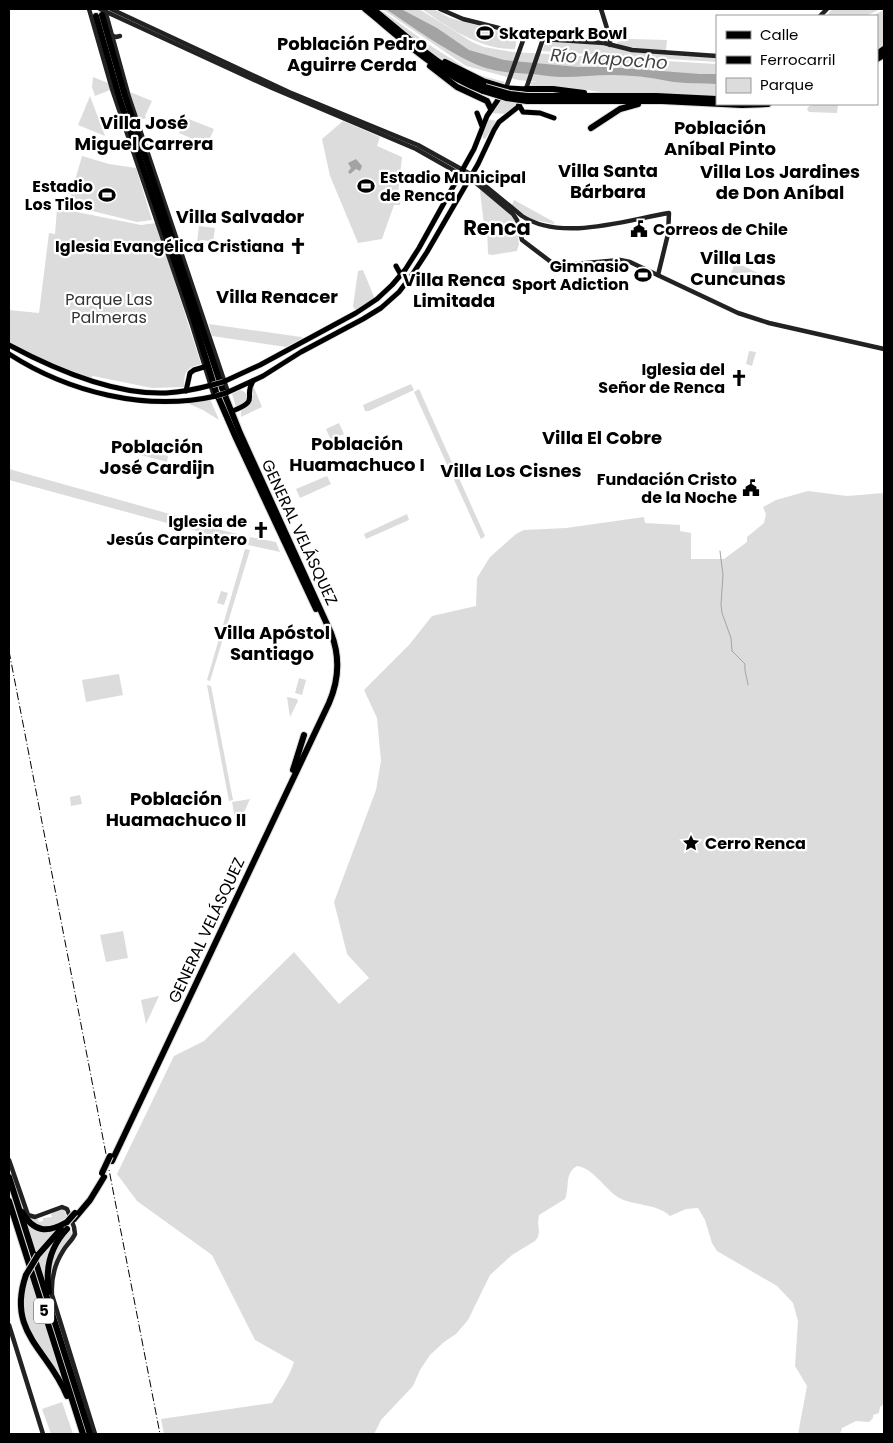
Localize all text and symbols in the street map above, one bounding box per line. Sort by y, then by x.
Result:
legend [716,15,878,105]
place label: Skatepark Bowl [499,22,627,45]
sports icon: Skatepark Bowl [475,23,495,43]
text: Calle [760,24,798,45]
district label: Población Pedro Aguirre Cerda [277,31,427,77]
water label: Río Mapocho [550,42,669,75]
text: Ferrocarril [760,49,835,70]
text: Parque [760,74,813,95]
district label: Villa José Miguel Carrera [75,110,213,156]
district label: Población Aníbal Pinto [664,115,776,161]
district label: Villa Santa Bárbara [558,158,658,204]
district label: Villa Los Jardines de Don Aníbal [700,159,860,205]
place label: Estadio Municipal de Renca [380,166,526,207]
place label: Estadio Los Tilos [25,175,93,216]
sports icon: Estadio Municipal de Renca [356,176,376,196]
sports icon: Estadio Los Tilos [97,185,117,205]
district label: Villa Salvador [176,204,305,229]
district label: Renca [463,213,531,242]
place label: Correos de Chile [653,218,788,241]
public building icon: Correos de Chile [629,219,649,239]
place label: Iglesia Evangélica Cristiana [55,235,284,258]
church icon: Iglesia Evangélica Cristiana [288,236,308,256]
district label: Villa Las Cuncunas [690,245,786,291]
place label: Gimnasio Sport Adiction [512,255,629,296]
sports icon: Gimnasio Sport Adiction [633,265,653,285]
district label: Villa Renca Limitada [402,267,506,313]
district label: Villa Renacer [216,284,338,309]
park label: Parque Las Palmeras [65,288,153,329]
place label: Iglesia del Señor de Renca [598,358,725,399]
church icon: Iglesia del Señor de Renca [729,368,749,388]
district label: Villa El Cobre [542,425,662,450]
district label: Población Huamachuco I [289,431,425,477]
district label: Población José Cardijn [99,434,215,480]
street label: GENERAL VELÁSQUEZ [256,456,343,609]
district label: Villa Los Cisnes [440,458,582,483]
place label: Fundación Cristo de la Noche [597,468,737,509]
public building icon: Fundación Cristo de la Noche [741,478,761,498]
place label: Iglesia de Jesús Carpintero [106,510,247,551]
church icon: Iglesia de Jesús Carpintero [251,520,271,540]
district label: Villa Apóstol Santiago [214,620,330,666]
district label: Población Huamachuco II [106,786,246,832]
place label: Cerro Renca [705,832,806,855]
place icon: Cerro Renca [681,833,701,853]
street label: GENERAL VELÁSQUEZ [163,854,250,1007]
road number: 5 [34,1298,54,1324]

